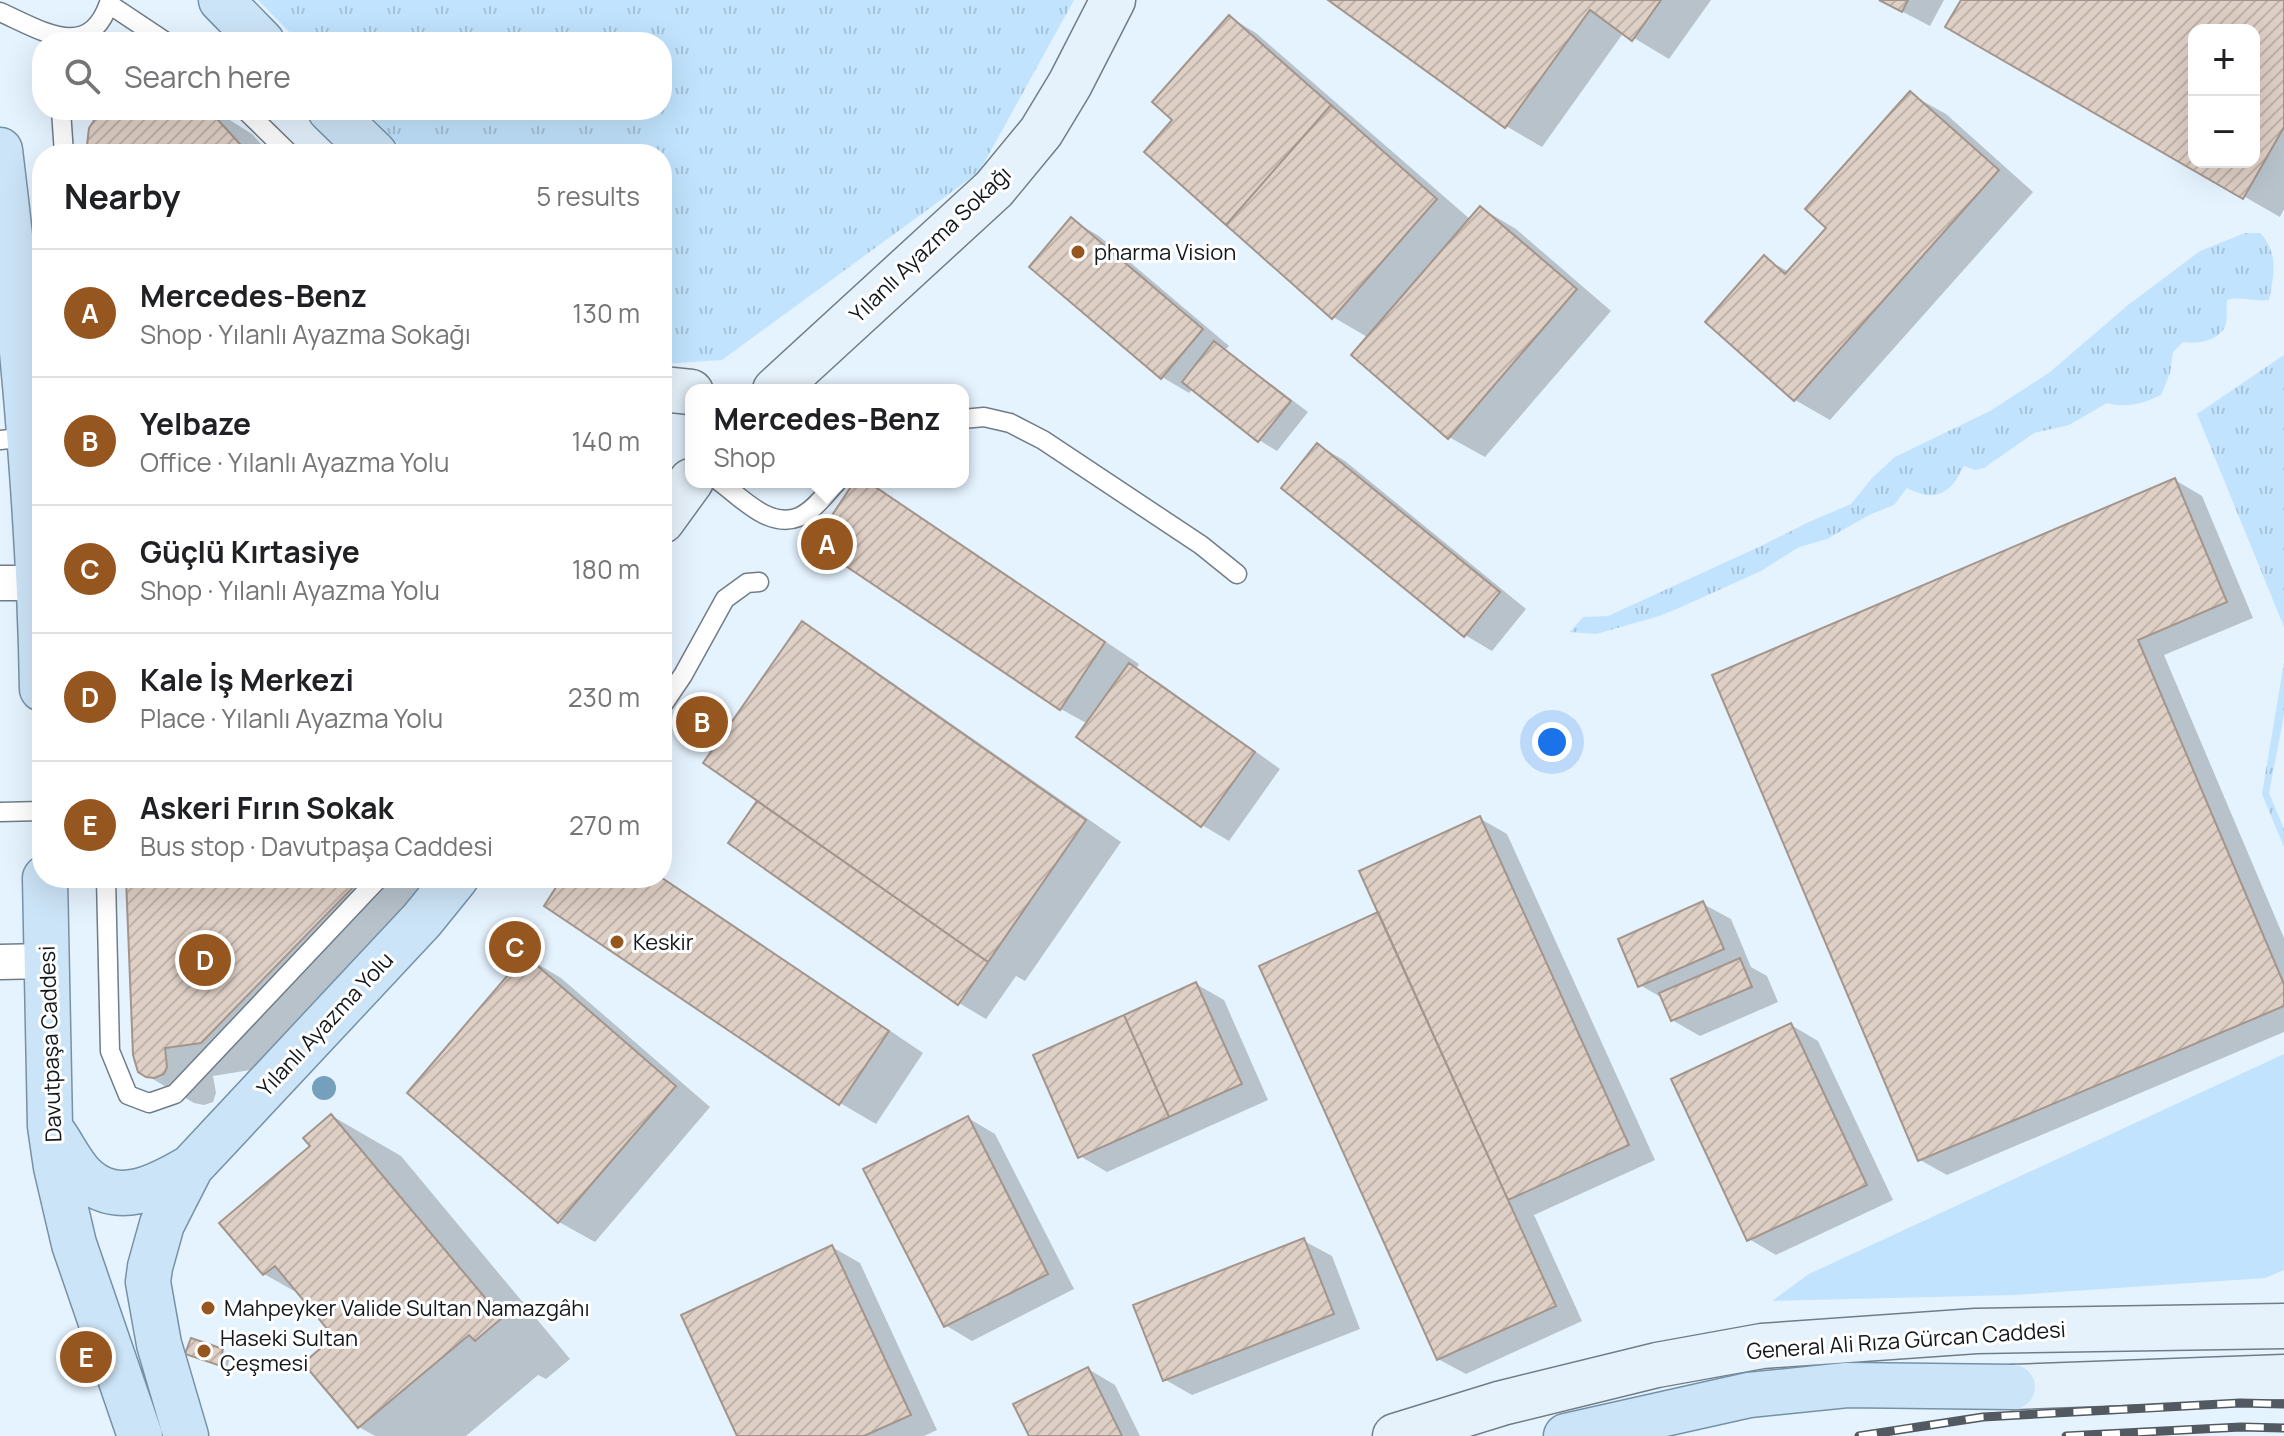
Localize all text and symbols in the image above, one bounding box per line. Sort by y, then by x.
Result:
map controls [2188,24,2260,168]
button: + [2188,24,2260,96]
search box [32,32,672,120]
icon: search [60,54,104,98]
text: Search here [124,56,291,97]
button: − [2188,96,2260,168]
street label: Yılanlı Ayazma Sokağı [843,159,1017,329]
text: Nearby [64,173,180,219]
text: 5 results [536,178,640,214]
place label: pharma Vision [1094,237,1236,267]
marker: pharma Vision [1069,243,1087,261]
text: Mercedes-Benz [140,275,367,316]
text: A [81,295,99,331]
text: 130 m [572,295,640,331]
text: Shop · Yılanlı Ayazma Sokağı [140,316,471,352]
popup [685,384,969,488]
text: Mercedes-Benz [714,398,940,439]
text: Yelbaze [140,403,251,444]
text: B [82,423,98,459]
text: 140 m [571,423,640,459]
text: Shop [714,439,776,475]
text: Office · Yılanlı Ayazma Yolu [140,444,449,480]
pin: A [801,514,853,574]
text: Güçlü Kırtasiye [140,531,360,572]
text: C [80,551,100,587]
text: 180 m [572,551,640,587]
text: Shop · Yılanlı Ayazma Yolu [140,572,440,608]
text: Kale İş Merkezi [140,659,354,700]
text: D [81,679,99,715]
text: 230 m [568,679,640,715]
pin: B [676,692,728,752]
text: Place · Yılanlı Ayazma Yolu [140,700,443,736]
your location [1532,722,1572,762]
text: Askeri Fırın Sokak [140,787,394,828]
text: E [82,807,98,843]
text: 270 m [569,807,640,843]
text: Bus stop · Davutpaşa Caddesi [140,828,493,864]
pin: C [489,917,541,977]
place label: Keskir [633,927,694,957]
pin: D [179,930,231,990]
marker: Keskir [608,933,626,951]
street label: Davutpaşa Caddesi [32,945,68,1143]
street label: Yılanlı Ayazma Yolu [250,945,400,1103]
place label: Mahpeyker Valide Sultan Namazgâhı [224,1293,590,1323]
marker: Mahpeyker Valide Sultan Namazgâhı [199,1299,217,1317]
street label: General Ali Rıza Gürcan Caddesi [1745,1314,2067,1366]
place label: Haseki Sultan Çeşmesi [220,1323,358,1378]
pin: E [60,1327,112,1387]
marker: Haseki Sultan Çeşmesi [195,1342,213,1360]

